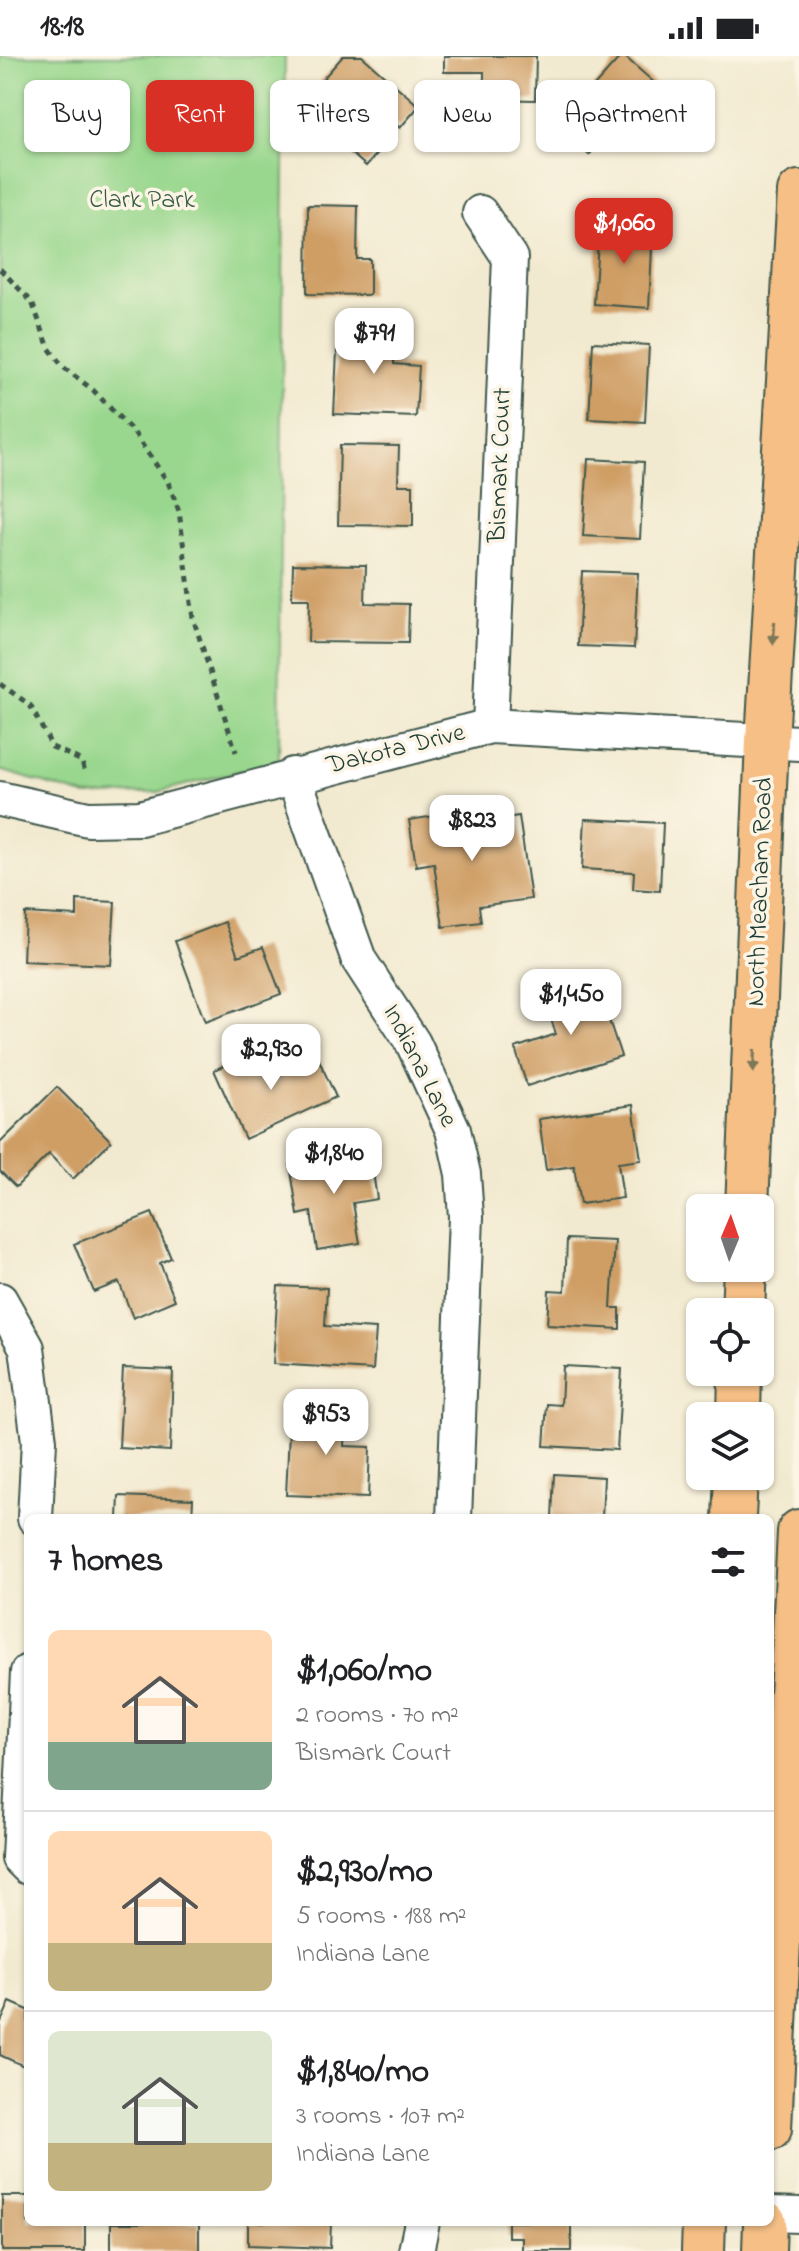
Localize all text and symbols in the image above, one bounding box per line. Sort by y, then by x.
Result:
text: 18:18 [40,6,84,50]
chip: Buy [24,80,130,152]
chip: Rent [146,80,254,152]
chip: Filters [270,80,398,152]
chip: New [414,80,520,152]
chip: Apartment [536,80,715,152]
park label: Clark Park [89,182,195,220]
pin: $1,060 [559,198,689,266]
text: $1,060 [593,205,655,243]
pin: $791 [327,308,421,376]
text: $791 [353,315,395,353]
street label: Bismark Court [479,387,523,544]
one-way arrow [767,621,780,646]
street label: Dakota Drive [322,714,470,786]
street label: North Meacham Road [738,776,784,1007]
pin: $823 [425,795,519,863]
text: $823 [447,802,497,840]
pin: $1,450 [506,969,636,1037]
text: $1,450 [538,976,604,1014]
street label: Indiana Lane [372,998,466,1135]
pin: $2,930 [206,1024,336,1092]
text: $2,930 [240,1031,302,1069]
one-way arrow [747,1049,760,1074]
pin: $1,840 [269,1128,399,1196]
text: $1,840 [304,1135,364,1173]
north arrow [686,1194,774,1282]
map controls [686,1194,774,1490]
button: locate [686,1298,774,1386]
pin: $953 [279,1389,373,1457]
text: $953 [301,1396,351,1434]
button: layers [686,1402,774,1490]
text: 7 homes [48,1537,163,1587]
icon: filters [706,1540,750,1584]
text: $1,060/mo [296,1647,432,1697]
icon: home [112,1662,208,1758]
text: 2 rooms · 70 m² [296,1697,459,1735]
text: Bismark Court [296,1735,451,1773]
text: $2,930/mo [296,1848,433,1898]
icon: home [112,1863,208,1959]
text: 5 rooms · 188 m² [296,1898,467,1936]
text: Indiana Lane [296,1936,430,1974]
text: $1,840/mo [296,2048,429,2098]
icon: home [112,2063,208,2159]
text: 3 rooms · 107 m² [296,2098,465,2136]
text: Indiana Lane [296,2136,430,2174]

